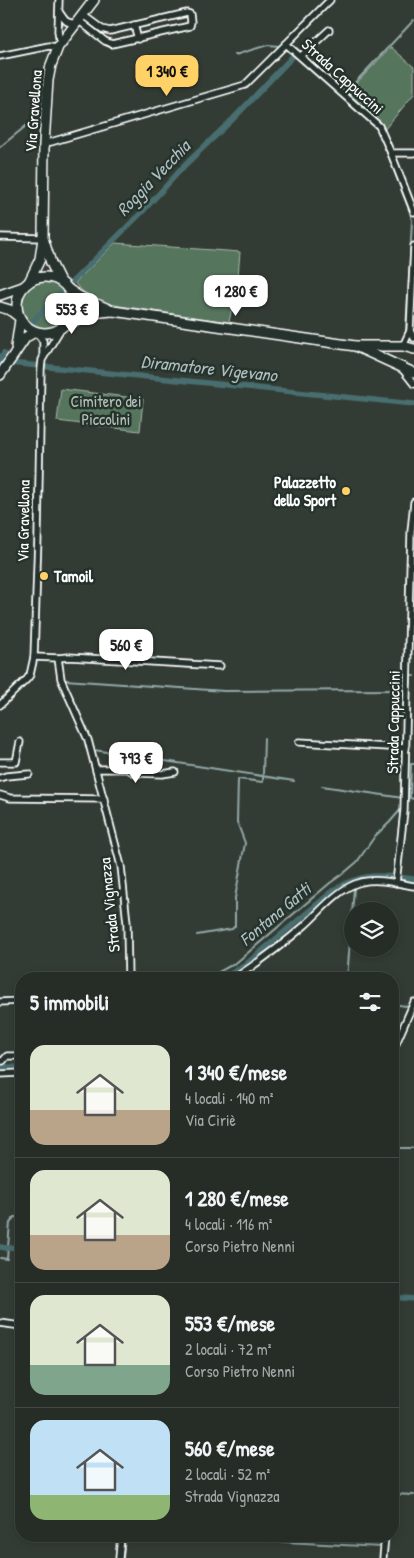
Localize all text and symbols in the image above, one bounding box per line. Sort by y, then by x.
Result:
street label: Strada Cappuccini [297,33,389,119]
pin: 1 340 € [121,54,213,97]
text: 1 340 € [146,60,188,82]
street label: Via Gravellona [19,69,47,153]
water label: Roggia Vecchia [110,133,197,221]
pin: 1 280 € [190,274,282,317]
text: 1 280 € [215,280,257,302]
pin: 553 € [37,292,107,335]
text: 553 € [56,298,88,320]
water label: Diramatore Vigevano [140,348,280,388]
park label: Cimitero dei Piccolini [70,390,142,430]
place label: Palazzetto dello Sport [274,471,337,512]
street label: Via Gravellona [11,480,35,562]
marker: Palazzetto dello Sport [340,485,352,497]
place label: Tamoil [53,565,94,587]
marker: Tamoil [38,570,50,582]
pin: 560 € [91,628,161,671]
text: 560 € [110,634,142,656]
street label: Strada Cappuccini [381,670,405,774]
pin: 793 € [101,742,171,784]
text: 793 € [120,747,152,769]
street label: Strada Vignazza [93,857,125,953]
water label: Fontana Gatti [234,875,318,951]
map controls [344,902,399,957]
button: layers [344,902,399,957]
text: 5 immobili [30,988,109,1017]
icon: filters [356,988,384,1016]
text: 1 340 €/mese [185,1058,287,1087]
icon: home [70,1065,130,1125]
text: 4 locali · 140 m² [185,1087,273,1109]
text: Via Ciriè [185,1109,236,1131]
text: 1 280 €/mese [185,1184,289,1213]
icon: home [70,1190,130,1250]
text: 4 locali · 116 m² [185,1213,273,1235]
text: Corso Pietro Nenni [185,1235,295,1257]
text: 553 €/mese [185,1309,275,1338]
icon: home [70,1315,130,1375]
text: 2 locali · 72 m² [185,1338,271,1360]
text: Corso Pietro Nenni [185,1360,295,1382]
text: 560 €/mese [185,1434,275,1463]
icon: home [70,1440,130,1500]
text: 2 locali · 52 m² [185,1463,270,1485]
text: Strada Vignazza [185,1485,280,1507]

